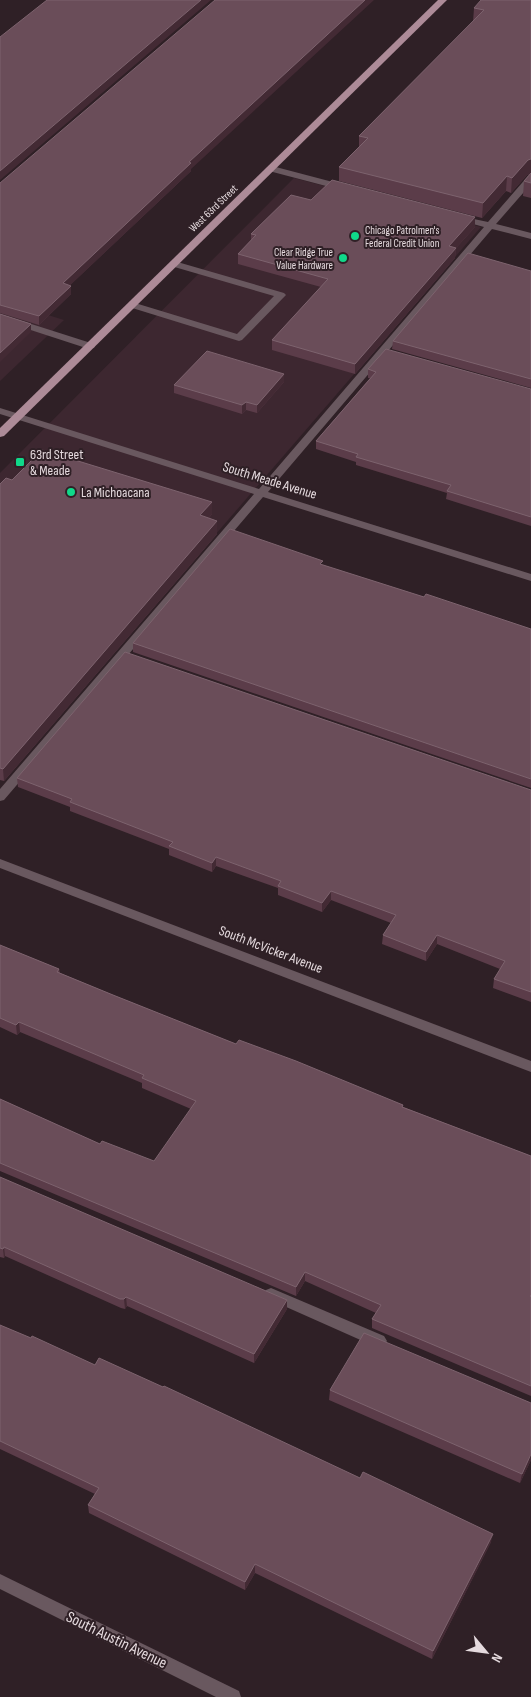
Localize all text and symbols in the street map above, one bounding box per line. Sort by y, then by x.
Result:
street label: West 63rd Street [186,182,241,235]
place label: Chicago Patrolmen's Federal Credit Union [365,224,440,250]
marker: Chicago Patrolmen's Federal Credit Union [349,230,361,242]
place label: Clear Ridge True Value Hardware [274,246,333,272]
marker: Clear Ridge True Value Hardware [337,252,349,264]
place label: 63rd Street & Meade [30,446,83,479]
marker: 63rd Street & Meade [14,456,26,468]
street label: South Meade Avenue [221,458,319,503]
place label: La Michoacana [81,484,150,501]
marker: La Michoacana [65,486,77,498]
street label: South McVicker Avenue [217,922,325,977]
street label: South Austin Avenue [63,1608,170,1673]
north arrow [461,1627,511,1677]
text: N [488,1651,506,1665]

